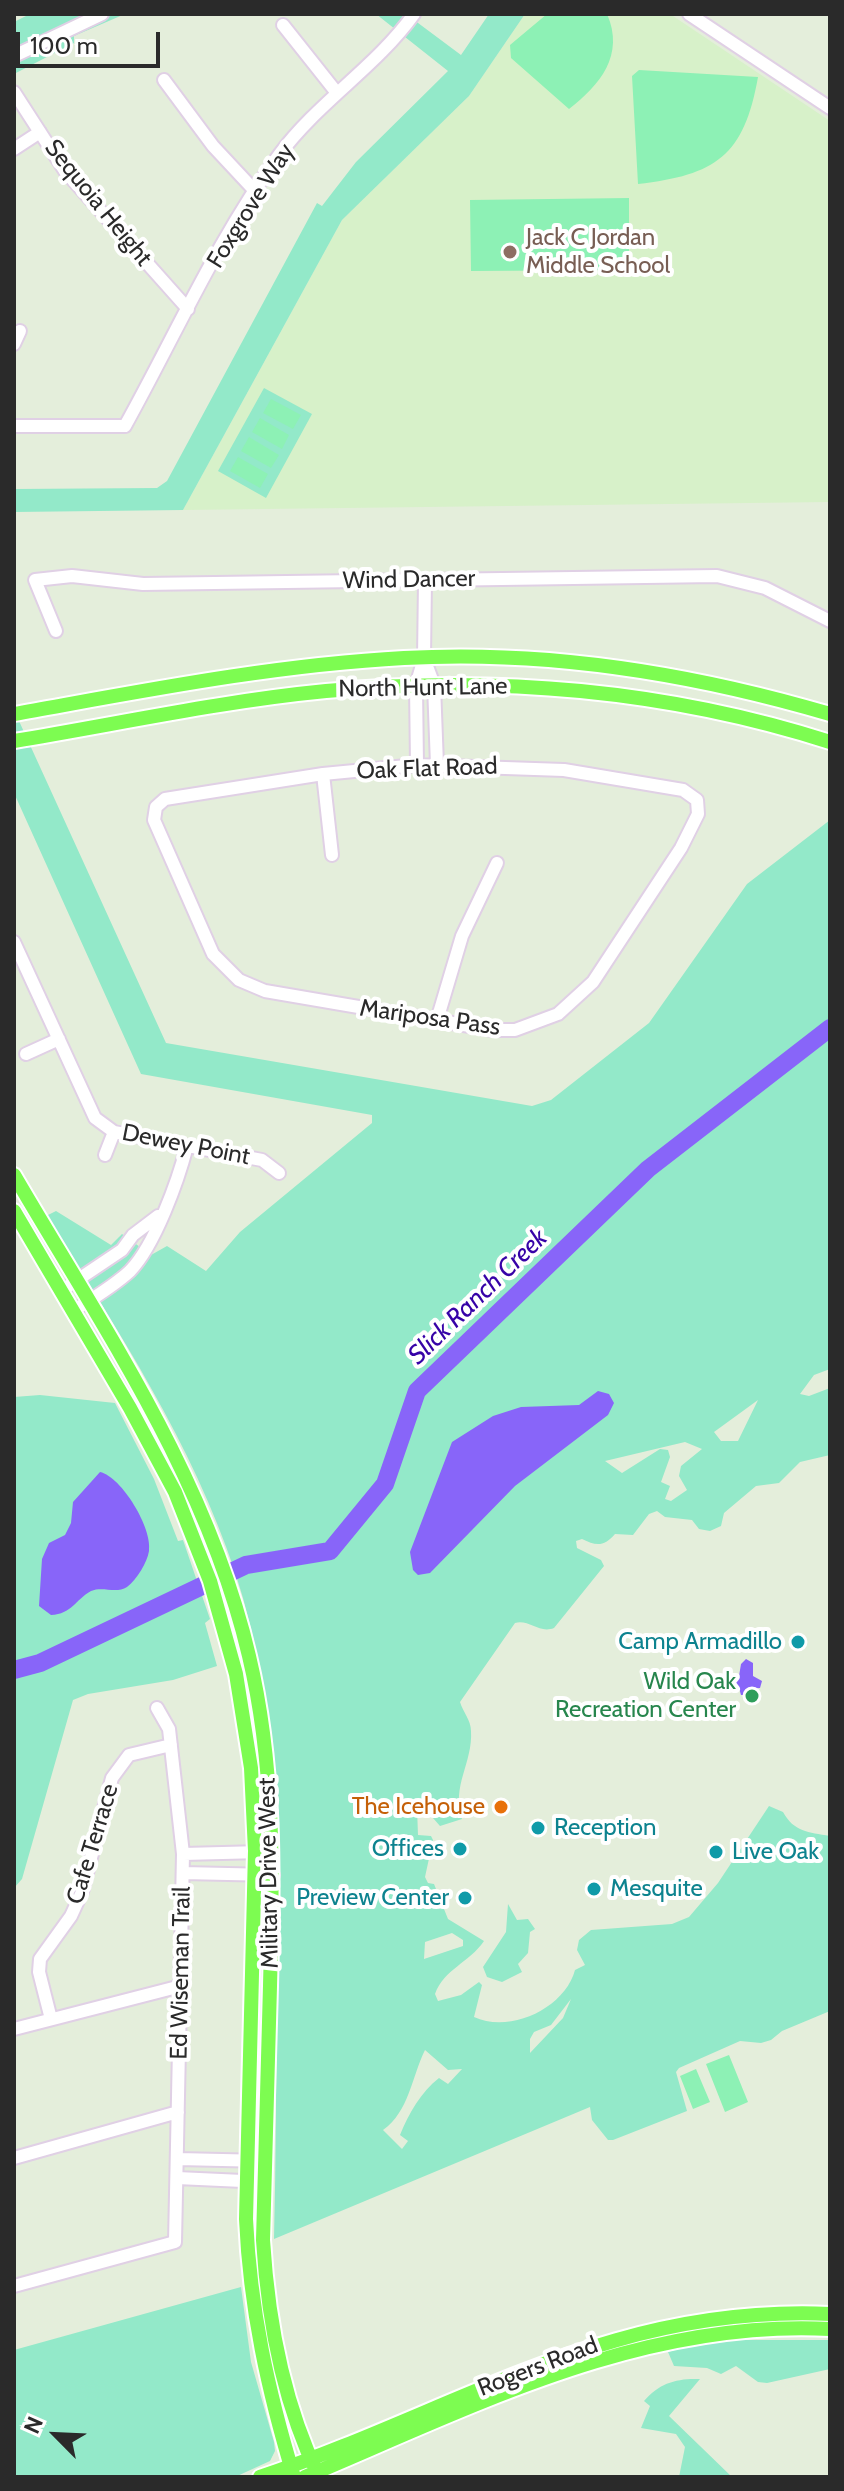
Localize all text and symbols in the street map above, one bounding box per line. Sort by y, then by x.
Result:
scale bar [20,16,164,66]
text: 100 m [30,31,98,60]
street label: Sequoia Height [38,134,158,272]
street label: Foxgrove Way [201,138,301,274]
place label: Jack C Jordan Middle School [526,224,670,280]
marker: Jack C Jordan Middle School [501,243,519,261]
street label: Wind Dancer [342,564,476,596]
street label: North Hunt Lane [338,672,508,704]
street label: Oak Flat Road [356,752,498,786]
street label: Mariposa Pass [358,994,502,1042]
street label: Dewey Point [120,1119,252,1171]
water label: Slick Ranch Creek [402,1223,554,1371]
place label: Camp Armadillo [618,1628,782,1656]
marker: Camp Armadillo [789,1633,807,1651]
place label: Wild Oak Recreation Center [555,1668,736,1724]
marker: Wild Oak Recreation Center [743,1687,761,1705]
street label: Military Drive West [253,1777,285,1969]
street label: Cafe Terrace [61,1780,125,1908]
place label: The Icehouse [352,1793,485,1821]
marker: The Icehouse [492,1798,510,1816]
place label: Reception [554,1814,656,1842]
marker: Reception [529,1819,547,1837]
place label: Offices [372,1835,444,1863]
place label: Live Oak [732,1838,819,1866]
marker: Offices [451,1840,469,1858]
marker: Live Oak [707,1843,725,1861]
place label: Mesquite [610,1875,703,1903]
marker: Mesquite [585,1880,603,1898]
place label: Preview Center [296,1884,449,1912]
street label: Ed Wiseman Trail [165,1886,197,2060]
marker: Preview Center [456,1889,474,1907]
street label: Rogers Road [474,2331,602,2403]
north arrow [16,2395,96,2475]
text: N [18,2412,49,2438]

